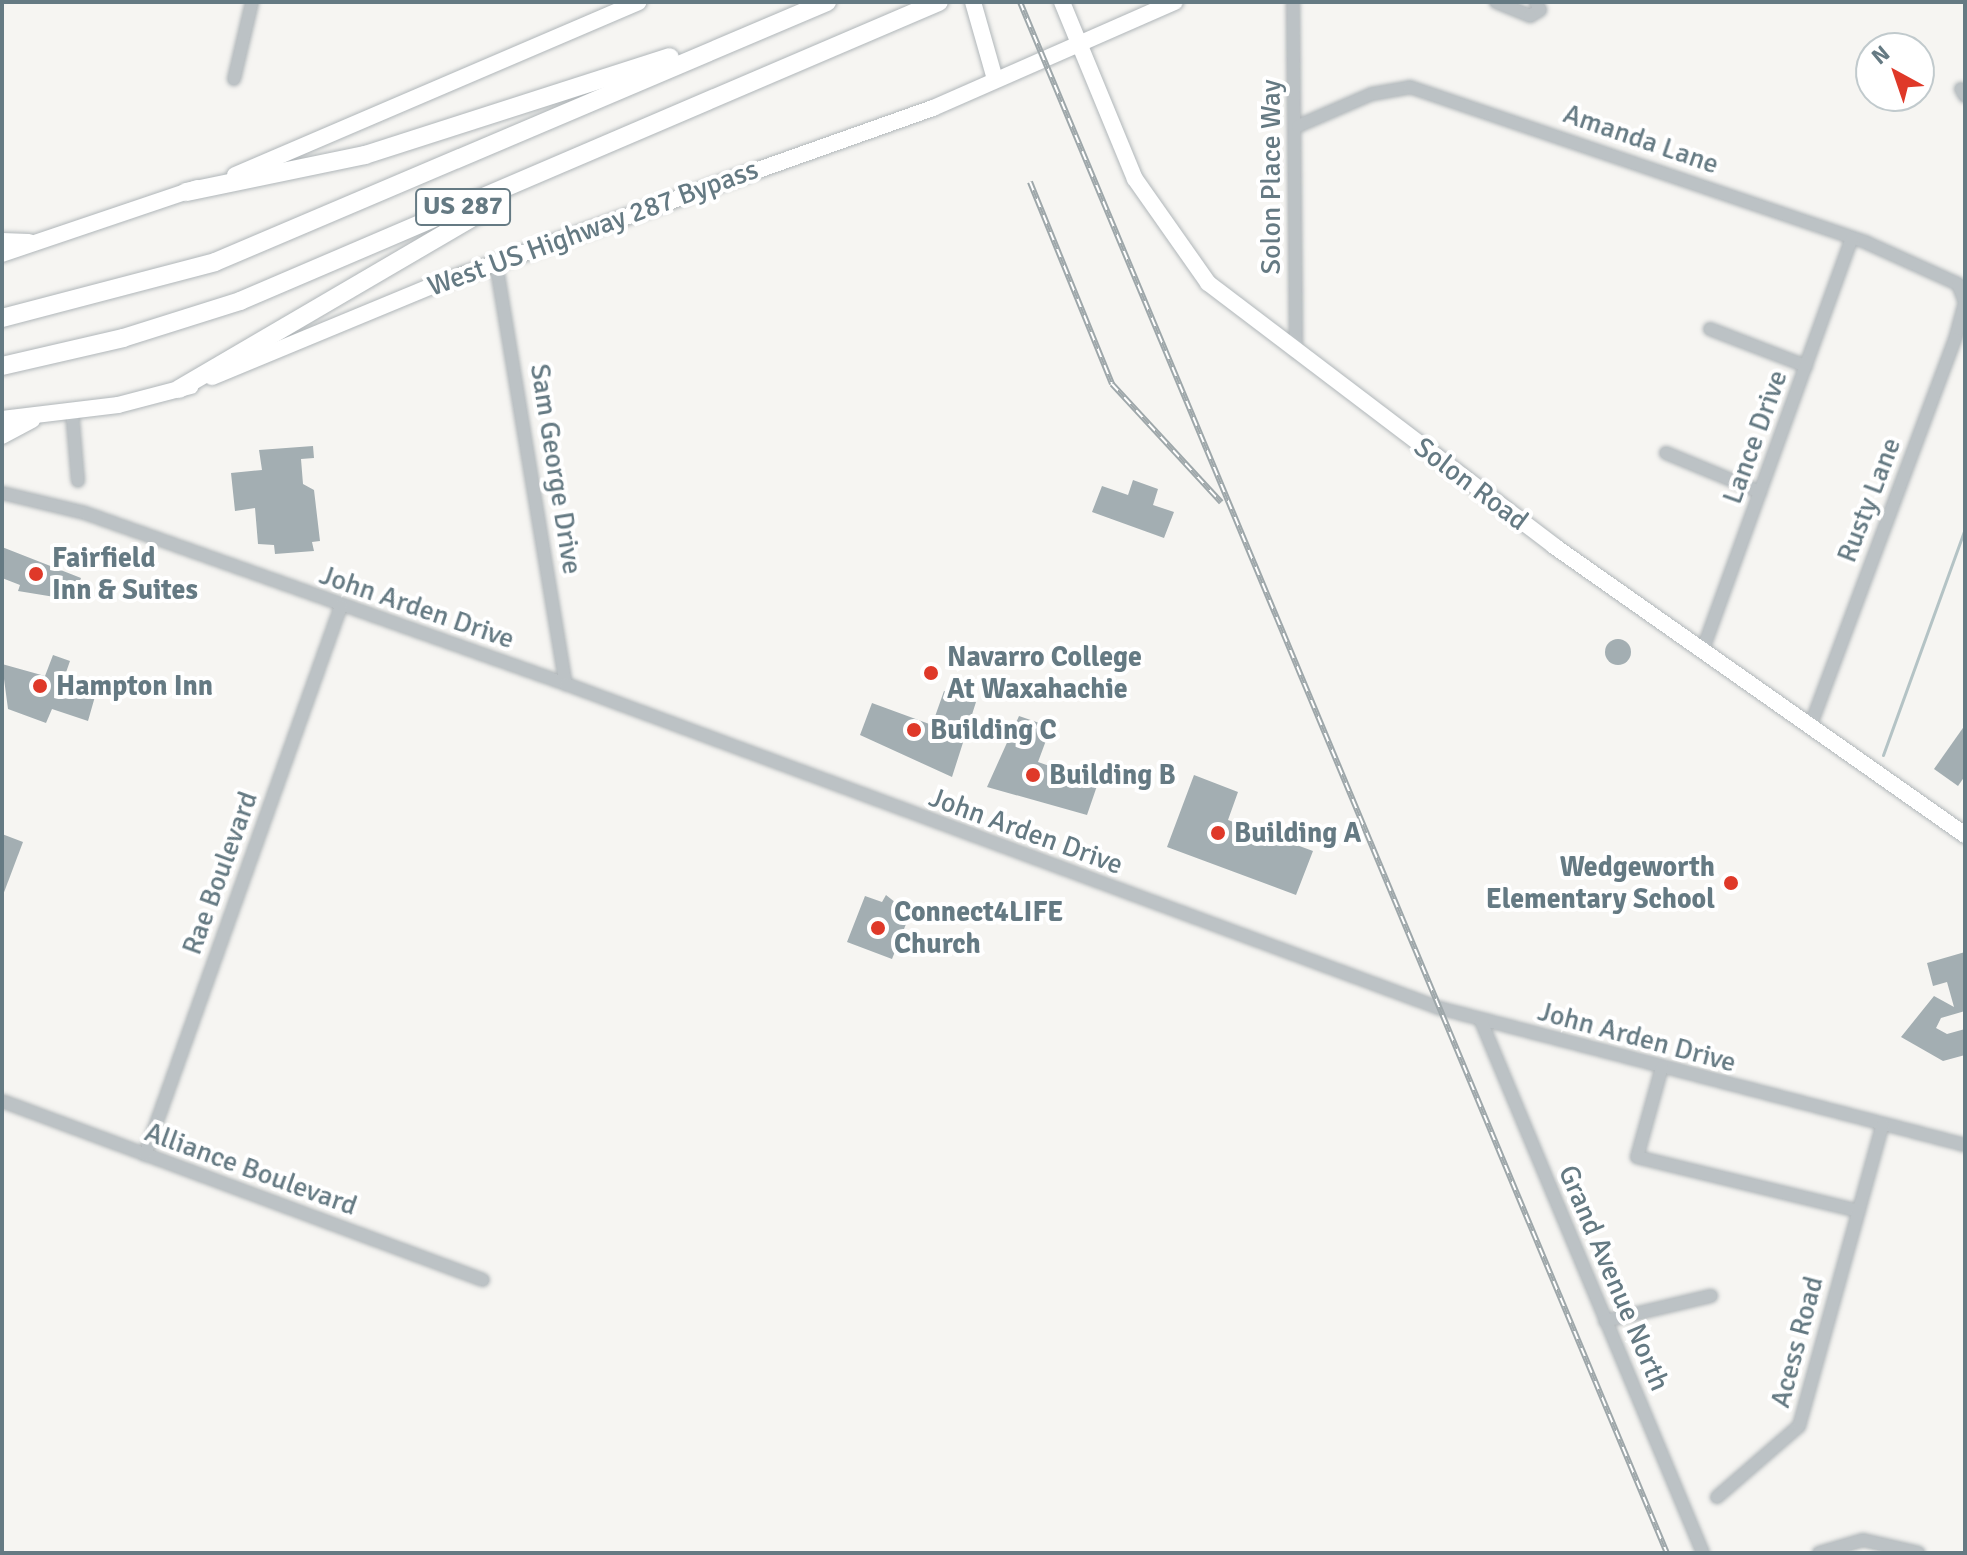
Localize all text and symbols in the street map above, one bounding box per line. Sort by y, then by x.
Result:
north arrow [1855,32,1935,112]
text: N [1866,40,1895,70]
street label: Solon Place Way [1254,79,1288,275]
street label: Amanda Lane [1559,97,1723,181]
street label: West US Highway 287 Bypass [423,152,763,304]
road number: US 287 [415,185,511,229]
street label: Sam George Drive [523,361,589,577]
street label: Lance Drive [1715,366,1795,508]
street label: Solon Road [1407,430,1535,538]
street label: Rusty Lane [1830,433,1908,567]
place label: Fairfield Inn & Suites [52,541,198,607]
street label: John Arden Drive [315,558,519,656]
marker: Fairfield Inn & Suites [27,565,45,583]
place label: Navarro College At Waxahachie [947,640,1142,706]
marker: Navarro College At Waxahachie [922,664,940,682]
place label: Hampton Inn [56,669,213,703]
marker: Hampton Inn [31,677,49,695]
place label: Building C [930,713,1056,747]
marker: Building C [905,721,923,739]
place label: Building B [1049,758,1176,792]
marker: Building B [1024,766,1042,784]
street label: John Arden Drive [924,780,1128,882]
street label: Rae Boulevard [175,787,265,959]
place label: Building A [1234,816,1361,850]
marker: Building A [1209,824,1227,842]
place label: Wedgeworth Elementary School [1486,850,1715,916]
marker: Wedgeworth Elementary School [1722,874,1740,892]
place label: Connect4LIFE Church [894,895,1063,961]
marker: Connect4LIFE Church [869,919,887,937]
street label: John Arden Drive [1534,994,1740,1080]
street label: Alliance Boulevard [140,1115,362,1223]
street label: Grand Avenue North [1551,1160,1677,1396]
street label: Acess Road [1763,1273,1831,1411]

